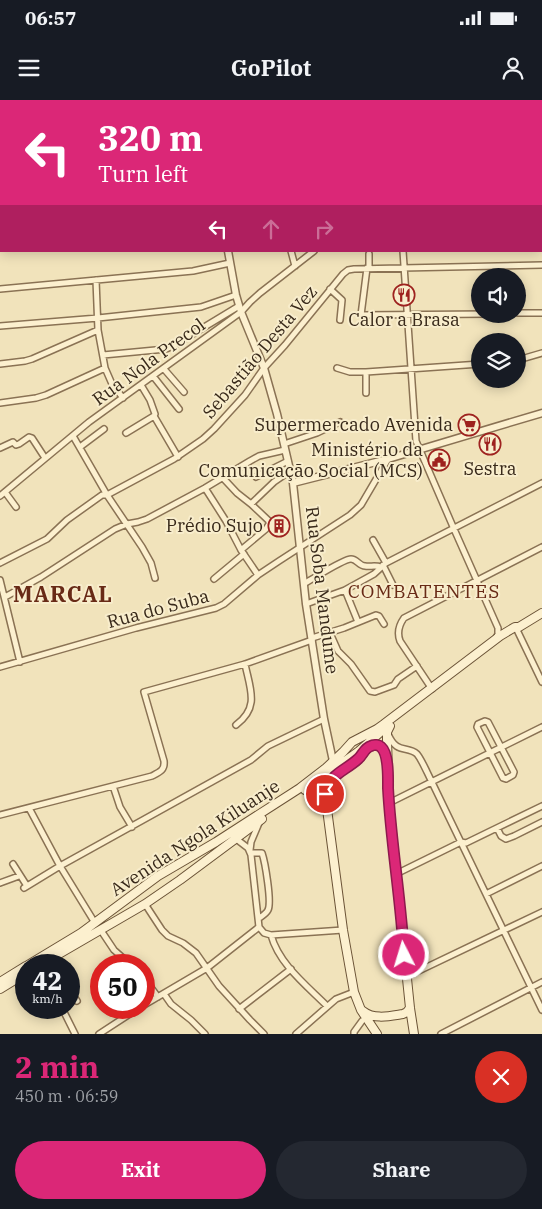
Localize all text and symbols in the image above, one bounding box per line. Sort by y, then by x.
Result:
text: 06:57 [25,6,76,30]
text: GoPilot [231,53,311,82]
icon: menu [15,54,43,82]
icon: person [499,54,527,82]
text: 320 m [98,115,203,161]
icon: left [15,120,80,185]
text: Turn left [98,159,188,188]
icon: left [204,215,232,243]
icon: ahead [257,215,285,243]
icon: right [310,215,338,243]
map controls [471,268,526,388]
button: sound [471,268,526,323]
street label: Sebastião Desta Vez [197,280,322,423]
restaurant icon: Calor a Brasa [392,283,416,307]
place label: Calor a Brasa [348,308,460,331]
street label: Rua Nola Precol [88,313,210,410]
button: layers [471,333,526,388]
place label: Supermercado Avenida [254,413,453,436]
supermarket icon: Supermercado Avenida [457,413,481,437]
restaurant icon: Sestra [478,432,502,456]
place label: Ministério da Comunicação Social (MCS) [199,438,423,482]
public building icon: Ministério da Comunicação Social (MCS) [427,448,451,472]
place label: Sestra [463,457,517,480]
street label: Rua Soba Mandume [301,505,344,675]
place label: Prédio Sujo [166,514,263,537]
building icon: Prédio Sujo [267,514,291,538]
district label: MARCAL [13,579,113,608]
district label: COMBATENTES [348,579,500,603]
street label: Rua do Suba [104,584,212,633]
pin [304,773,346,815]
street label: Avenida Ngola Kiluanje [106,774,284,901]
icon: arrive [311,780,339,808]
position arrow [377,928,429,980]
speed limit sign: 50 [90,954,155,1019]
text: 42 [32,964,63,997]
text: km/h [32,991,63,1006]
text: 2 min [15,1047,99,1086]
button: close [475,1051,527,1103]
text: 450 m · 06:59 [15,1086,118,1106]
button: Exit [15,1141,266,1199]
button: Share [276,1141,527,1199]

